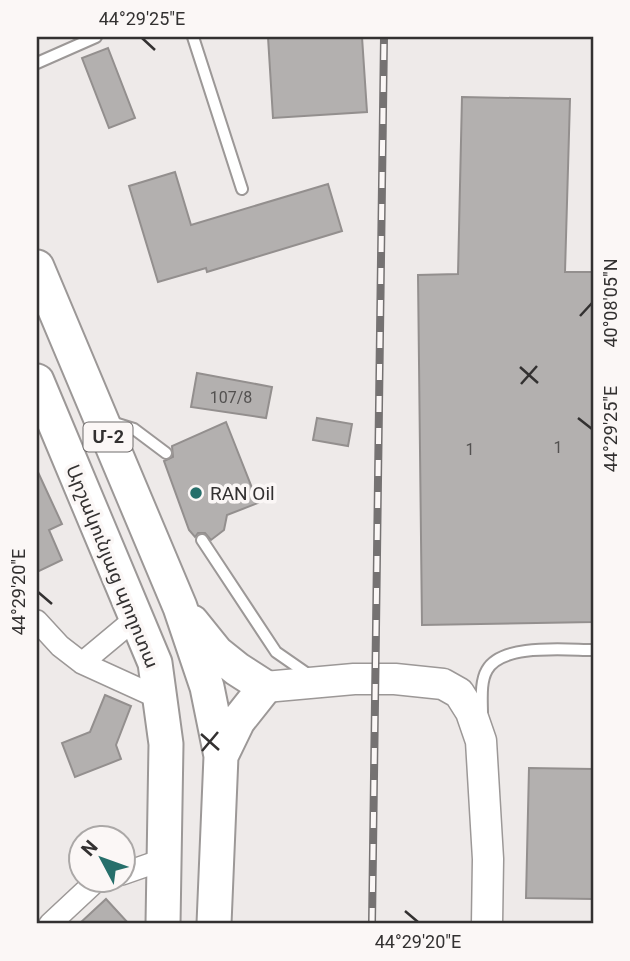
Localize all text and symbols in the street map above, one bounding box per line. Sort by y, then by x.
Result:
text: 44°29'25"E [99,8,185,29]
text: 40°08'05"N [600,258,621,348]
text: 44°29'25"E [600,386,621,472]
house number: 107/8 [210,388,252,407]
road number: Մ-2 [84,422,132,452]
house number: 1 [554,438,563,457]
house number: 1 [466,440,475,459]
street label: Արշակունյաց պողոտա [61,461,164,671]
place label: RAN Oil [210,482,275,505]
marker: RAN Oil [188,485,204,501]
text: 44°29'20"E [8,549,29,635]
north arrow [66,824,136,894]
text: N [76,836,103,861]
text: 44°29'20"E [375,931,461,952]

